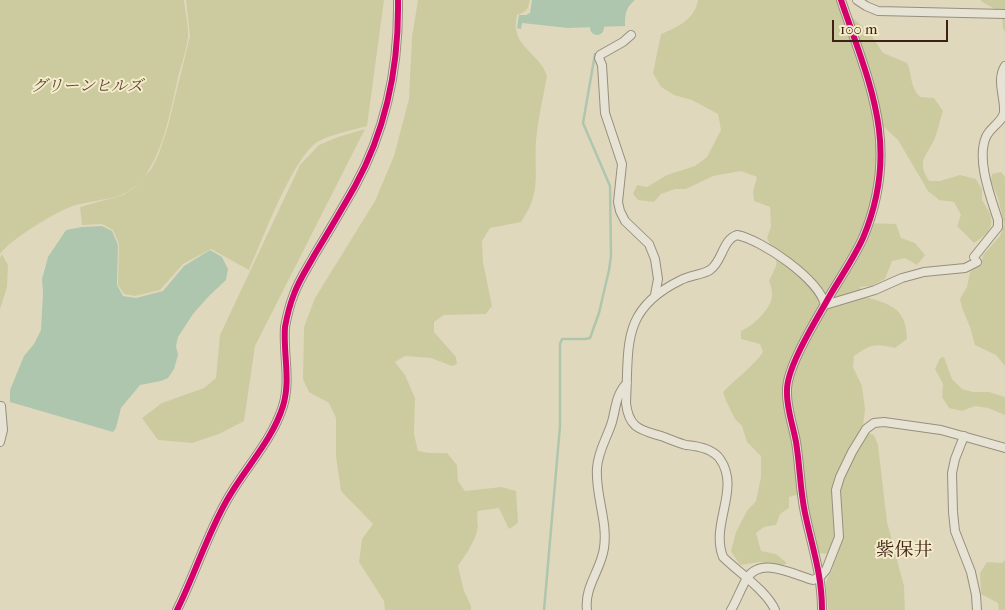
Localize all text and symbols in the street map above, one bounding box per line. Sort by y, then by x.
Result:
scale bar [835,10,951,42]
text: 100 m [840,20,878,38]
park label: グリーンヒルズ [31,77,143,97]
district label: 紫保井 [876,540,932,562]

